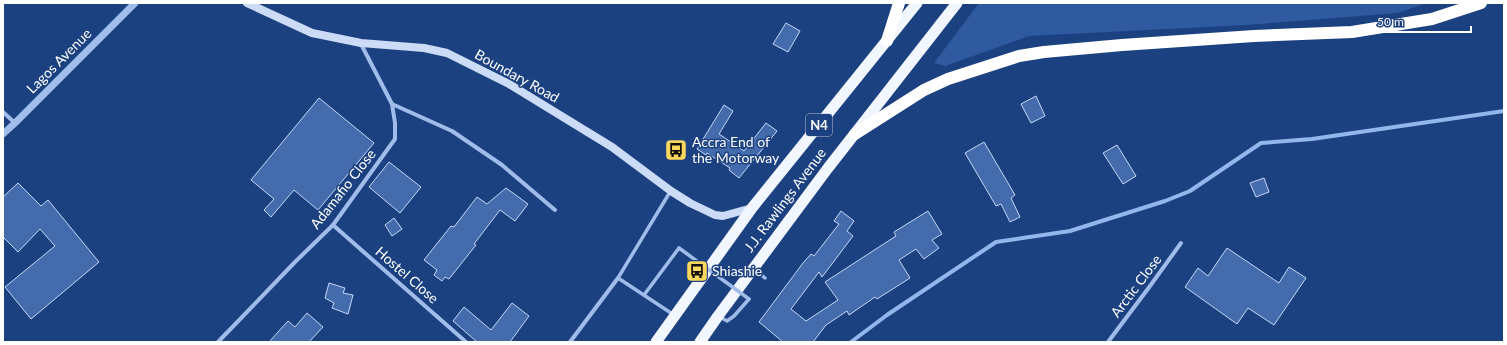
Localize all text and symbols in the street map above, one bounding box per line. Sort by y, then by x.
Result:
scale bar [1371,8,1471,34]
text: 50 m [1377,14,1404,29]
street label: Lagos Avenue [23,25,95,97]
street label: Boundary Road [472,45,562,106]
road number: N4 [806,114,832,136]
place label: Accra End of the Motorway [692,133,780,166]
bus stop icon: Accra End of the Motorway [663,137,689,163]
street label: J.J. Rawlings Avenue [740,144,829,255]
street label: Adamafio Close [306,146,379,232]
street label: Hostel Close [372,243,442,307]
street label: Arctic Close [1107,251,1165,320]
bus stop icon: Shiashie [684,258,710,284]
place label: Shiashie [712,262,762,279]

